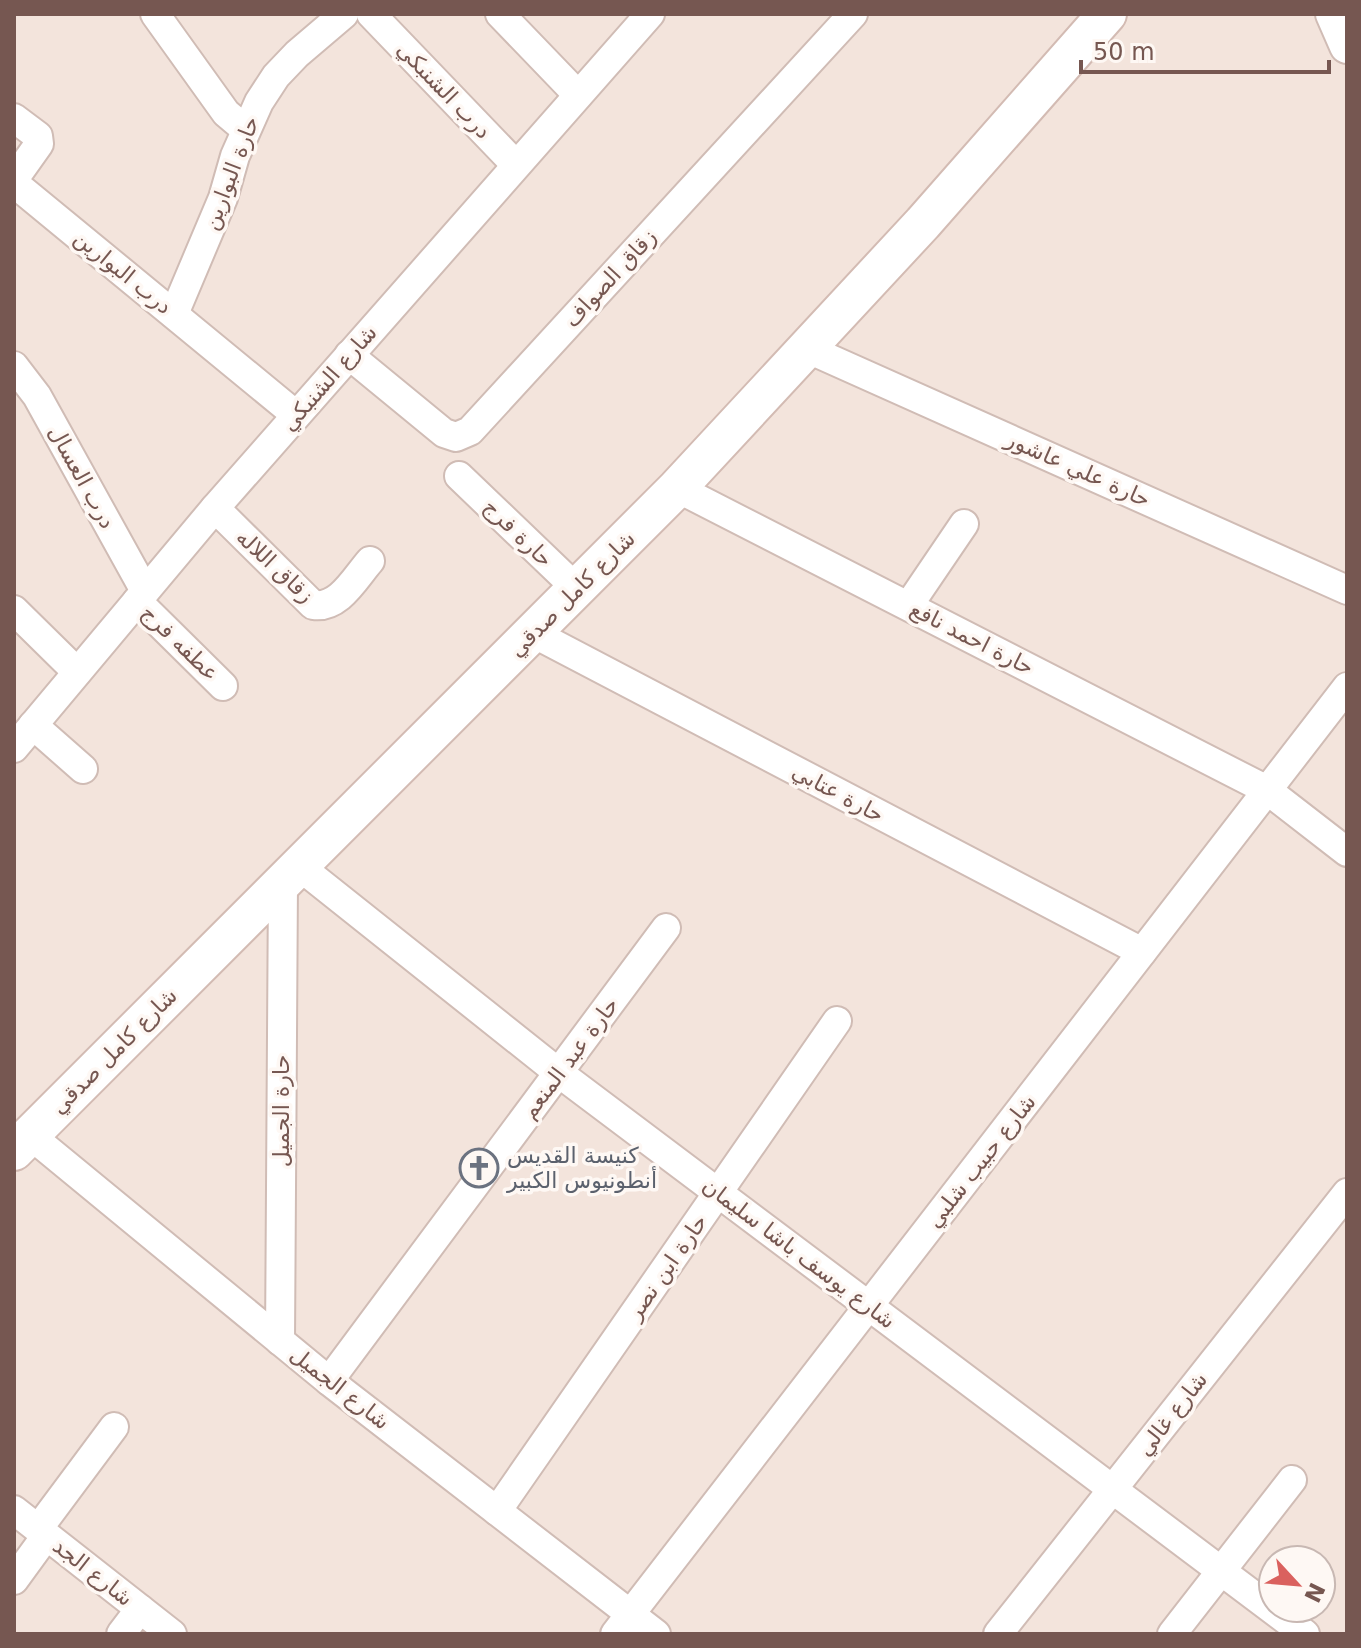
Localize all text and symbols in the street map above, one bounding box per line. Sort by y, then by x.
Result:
scale bar [1081,24,1329,74]
street label: درب الشنبكي [391,37,496,144]
text: 50 m [1093,38,1155,66]
street label: حارة البوارين [198,113,264,233]
street label: زقاق الصواف [559,224,661,332]
street label: درب البوارين [69,225,177,319]
street label: شارع الشنبكي [276,320,383,437]
street label: درب العسال [43,421,121,533]
street label: حارة علي عاشور [1001,426,1154,513]
street label: حارة فرج [478,494,558,573]
street label: زقاق اللاله [231,524,319,608]
street label: شارع كامل صدقي [504,526,641,663]
street label: حارة احمد نافع [906,596,1038,680]
street label: عطفه فرج [135,600,224,687]
street label: حارة عتابي [787,758,888,828]
street label: شارع كامل صدقي [46,983,183,1120]
street label: حارة عبد المنعم [516,993,624,1124]
street label: حارة الجميل [269,1055,294,1167]
street label: شارع حبيب شلبي [921,1089,1042,1233]
place label: كنيسة القديس أنطونيوس الكبير [506,1143,657,1194]
church icon: كنيسة القديس أنطونيوس الكبير [458,1147,500,1189]
street label: شارع يوسف باشا سليمان [698,1172,900,1334]
street label: حارة ابن نصر [621,1210,712,1325]
street label: شارع الجميل [285,1342,395,1434]
street label: شارع غالي [1132,1367,1213,1461]
street label: شارع الجد [48,1533,138,1611]
north arrow [1257,1544,1337,1624]
text: N [1299,1579,1330,1606]

